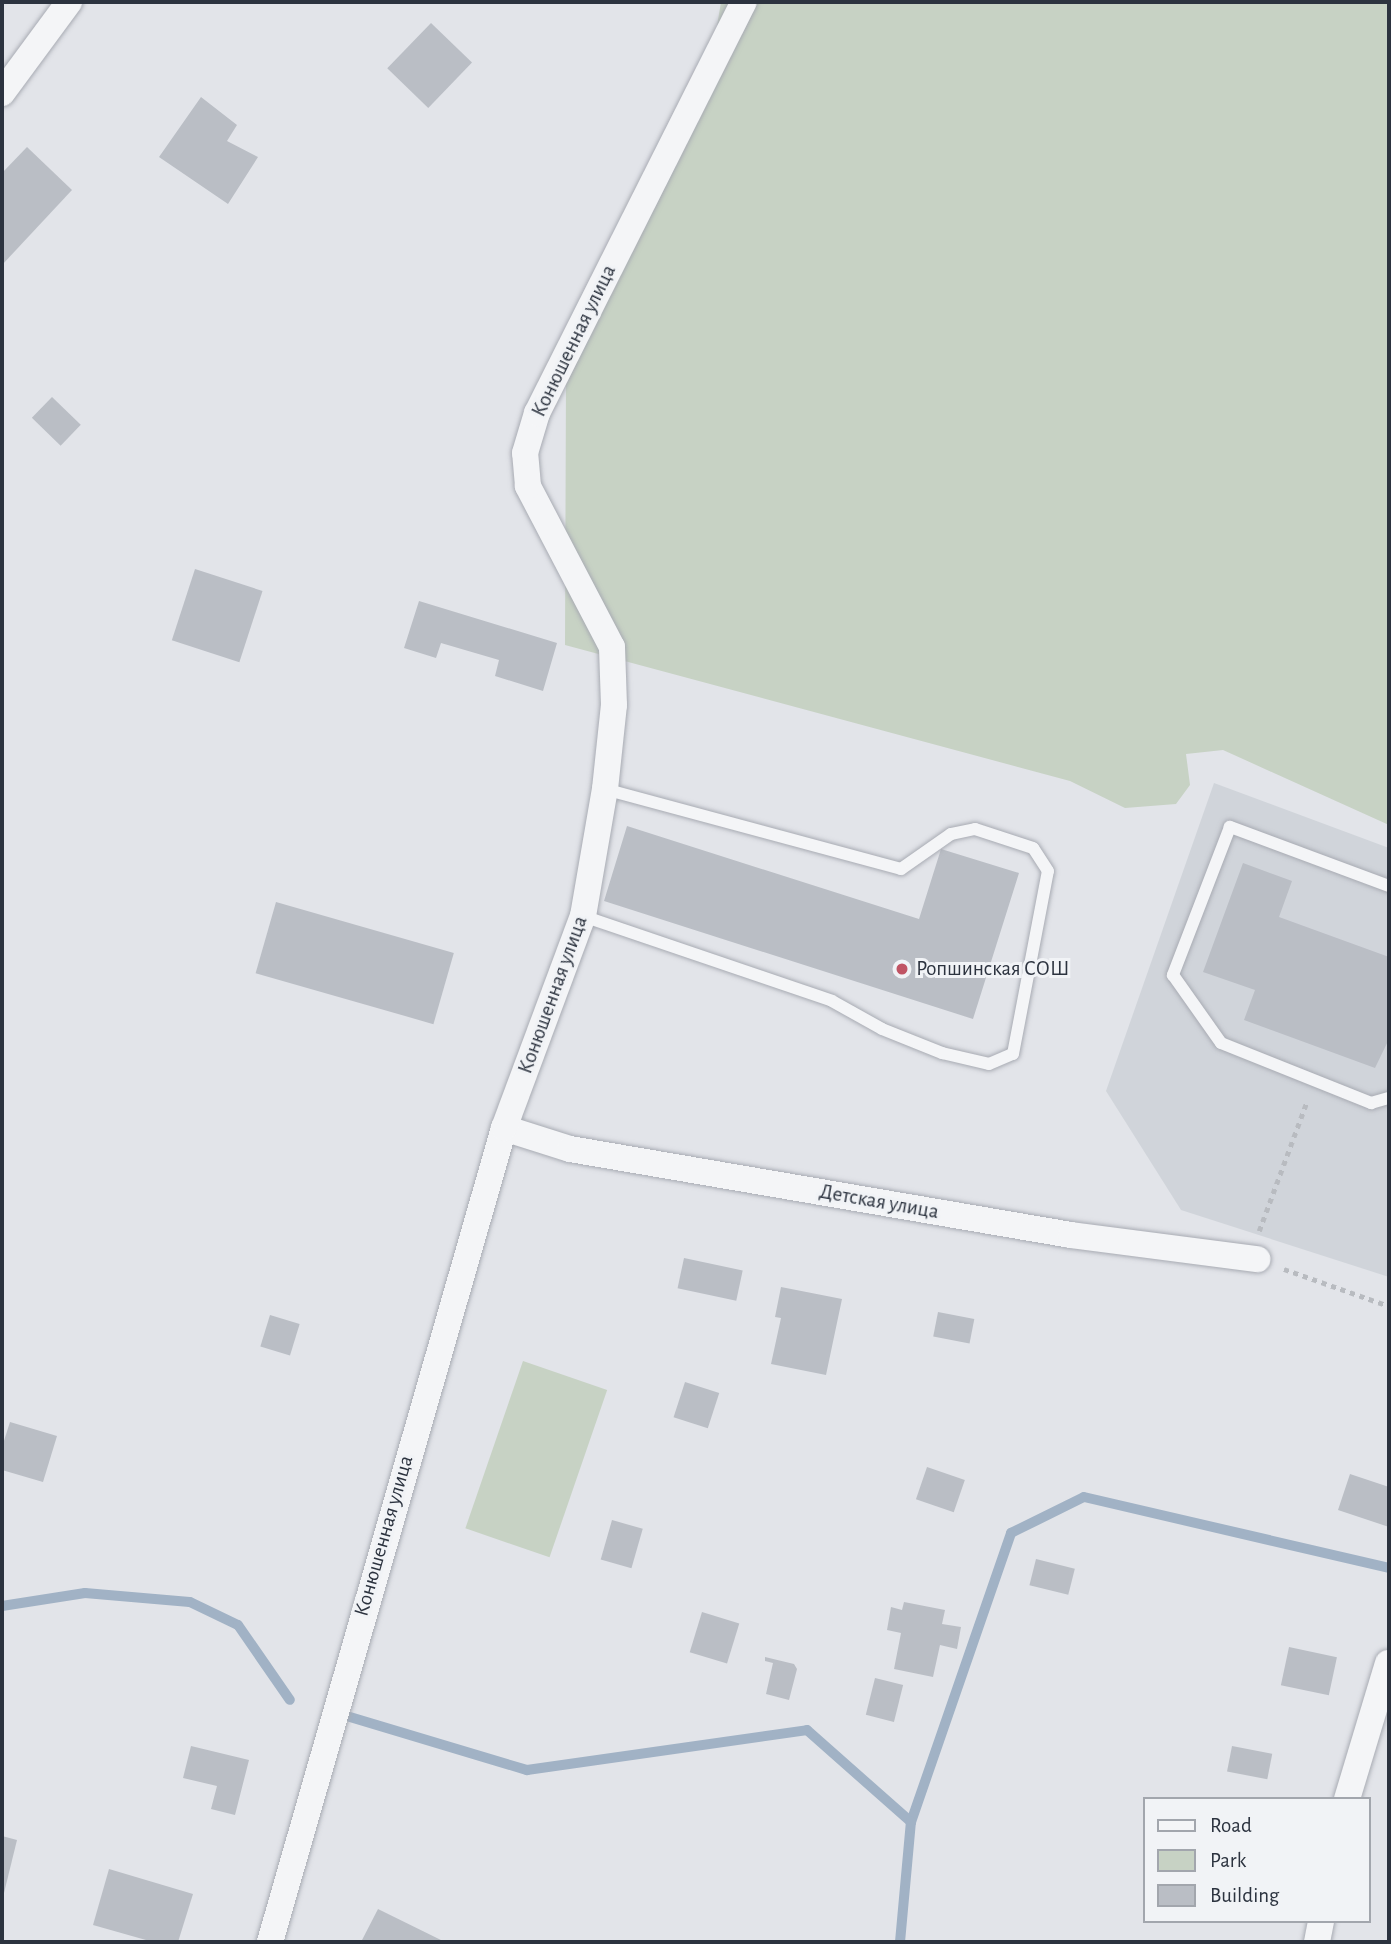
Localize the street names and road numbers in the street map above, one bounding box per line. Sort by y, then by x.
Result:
street label: Конюшенная улица [526,261,622,421]
street label: Конюшенная улица [513,913,593,1077]
street label: Детская улица [817,1179,941,1225]
street label: Конюшенная улица [349,1453,419,1619]

